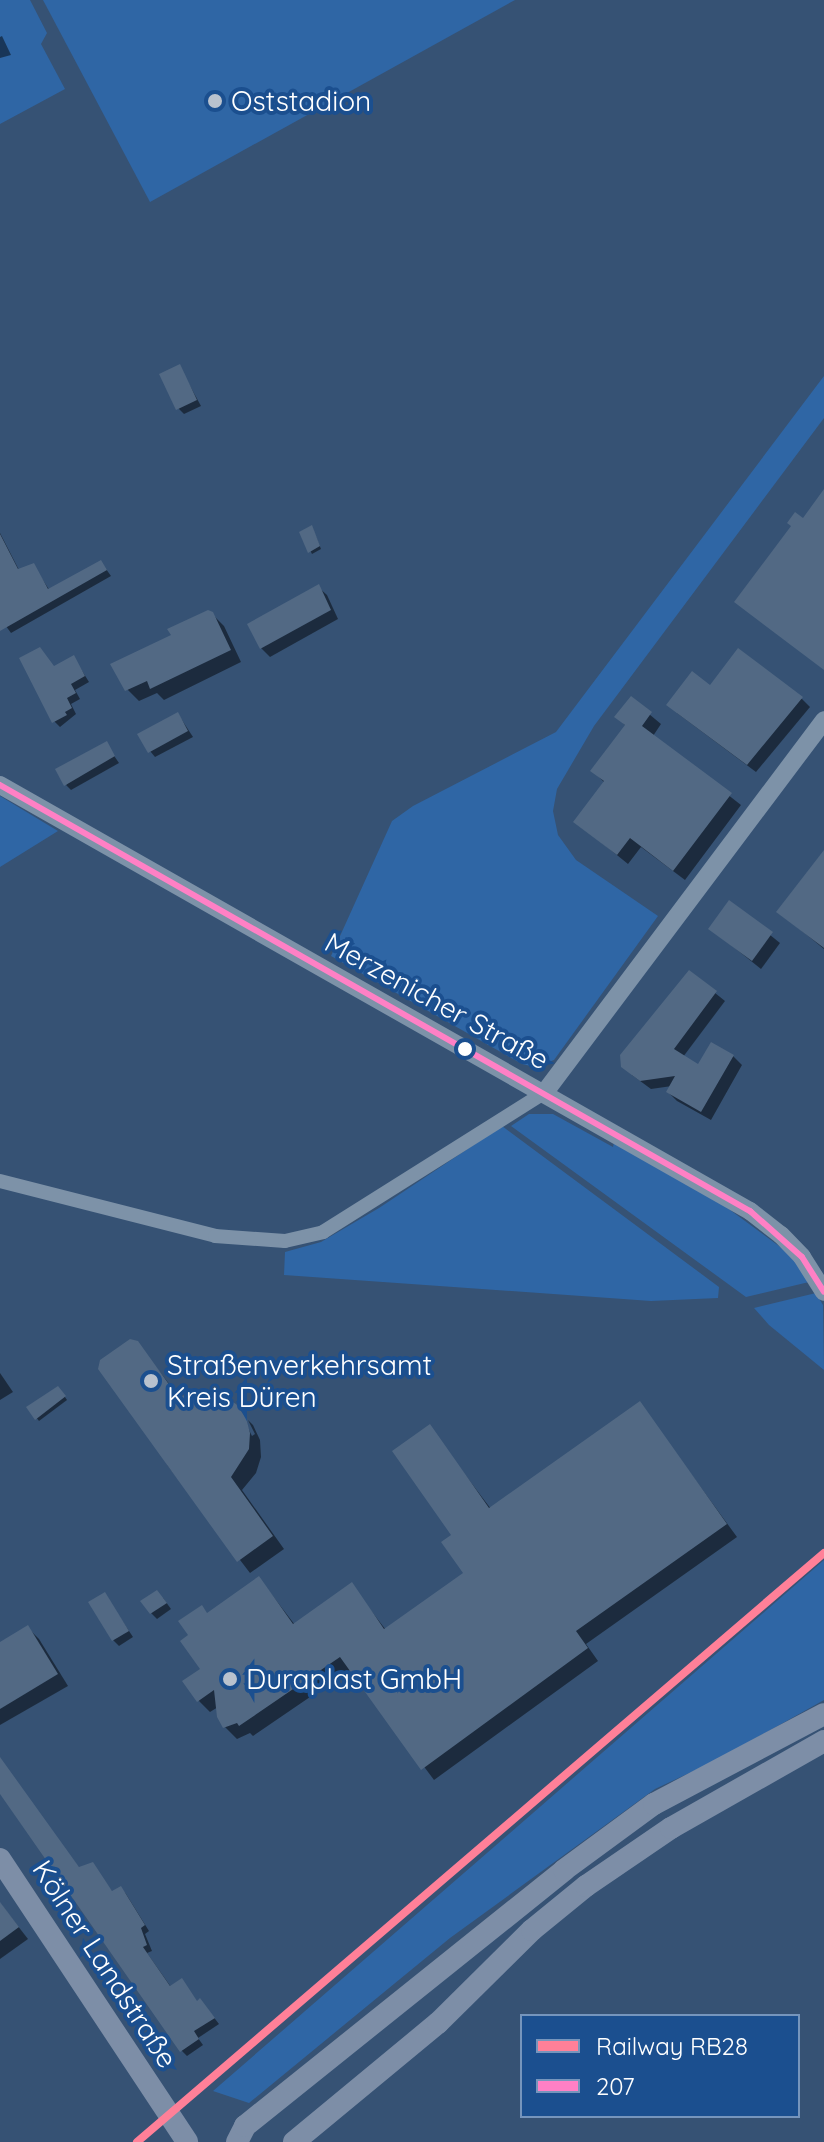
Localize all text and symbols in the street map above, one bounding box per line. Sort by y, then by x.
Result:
place label: Oststadion [231,84,371,118]
marker: Oststadion [206,92,224,110]
street label: Merzenicher Straße [319,925,555,1077]
unlabelled marker [457,1041,473,1057]
place label: Straßenverkehrsamt Kreis Düren [167,1348,432,1414]
marker: Straßenverkehrsamt Kreis Düren [142,1372,160,1390]
place label: Duraplast GmbH [246,1662,462,1696]
marker: Duraplast GmbH [221,1670,239,1688]
street label: Kölner Landstraße [25,1854,185,2074]
legend [520,2014,800,2118]
text: Railway RB28 [596,2031,748,2061]
text: 207 [596,2071,635,2101]

